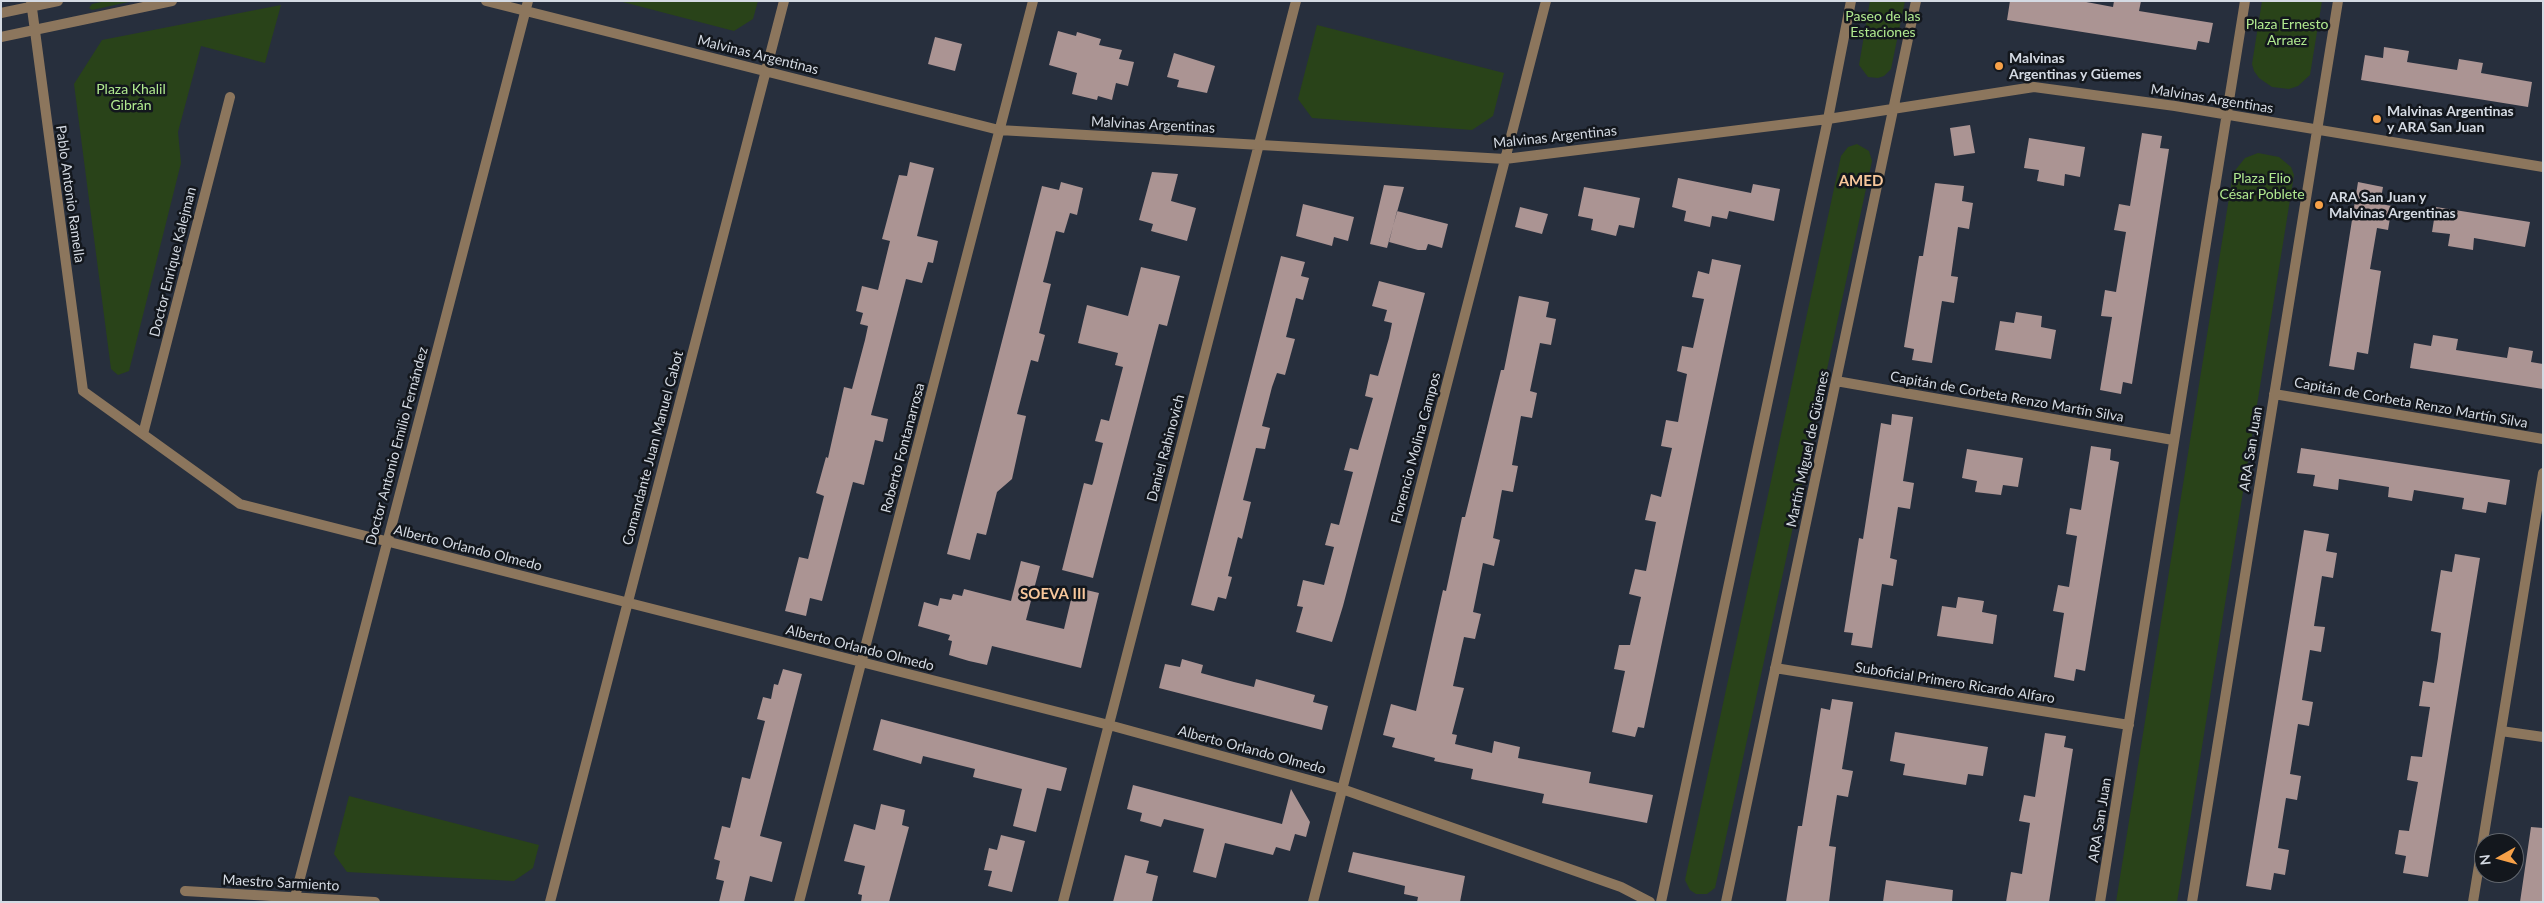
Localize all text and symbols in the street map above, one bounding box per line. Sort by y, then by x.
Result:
park label: Paseo de las Estaciones [1845,8,1921,40]
park label: Plaza Ernesto Arraez [2246,16,2328,48]
street label: Malvinas Argentinas [696,32,820,78]
place label: Malvinas Argentinas y Güemes [2009,50,2142,82]
marker: Malvinas Argentinas y Güemes [1993,60,2005,72]
park label: Plaza Khalil Gibrán [96,81,166,114]
street label: Malvinas Argentinas [2149,81,2275,117]
place label: Malvinas Argentinas y ARA San Juan [2387,103,2514,136]
street label: Malvinas Argentinas [1091,113,1215,137]
marker: Malvinas Argentinas y ARA San Juan [2371,113,2383,125]
street label: Malvinas Argentinas [1492,122,1618,152]
street label: Pablo Antonio Ramella [52,124,88,264]
park label: Plaza Elio César Poblete [2219,170,2305,202]
district label: AMED [1839,172,1883,190]
street label: Doctor Enrique Kalejman [146,185,200,339]
place label: ARA San Juan y Malvinas Argentinas [2329,189,2456,222]
marker: ARA San Juan y Malvinas Argentinas [2313,199,2325,211]
street label: Doctor Antonio Emilio Fernández [362,345,432,547]
street label: Comandante Juan Manuel Cabot [619,349,687,547]
street label: Capitán de Corbeta Renzo Martín Silva [1889,368,2125,426]
street label: Martín Miguel de Güemes [1783,369,1833,529]
street label: Florencio Molina Campos [1388,370,1444,526]
street label: Capitán de Corbeta Renzo Martín Silva [2293,374,2529,432]
street label: Roberto Fontanarrosa [878,381,928,515]
street label: Daniel Rabinovich [1144,393,1188,503]
street label: ARA San Juan [2236,405,2266,493]
street label: Alberto Orlando Olmedo [392,521,544,575]
district label: SOEVA III [1020,585,1086,603]
street label: Alberto Orlando Olmedo [784,621,936,675]
street label: Suboficial Primero Ricardo Alfaro [1854,659,2056,707]
street label: Alberto Orlando Olmedo [1176,722,1328,778]
street label: ARA San Juan [2085,776,2115,864]
north arrow [2474,833,2524,883]
text: N [2476,853,2494,866]
street label: Maestro Sarmiento [222,872,340,894]

